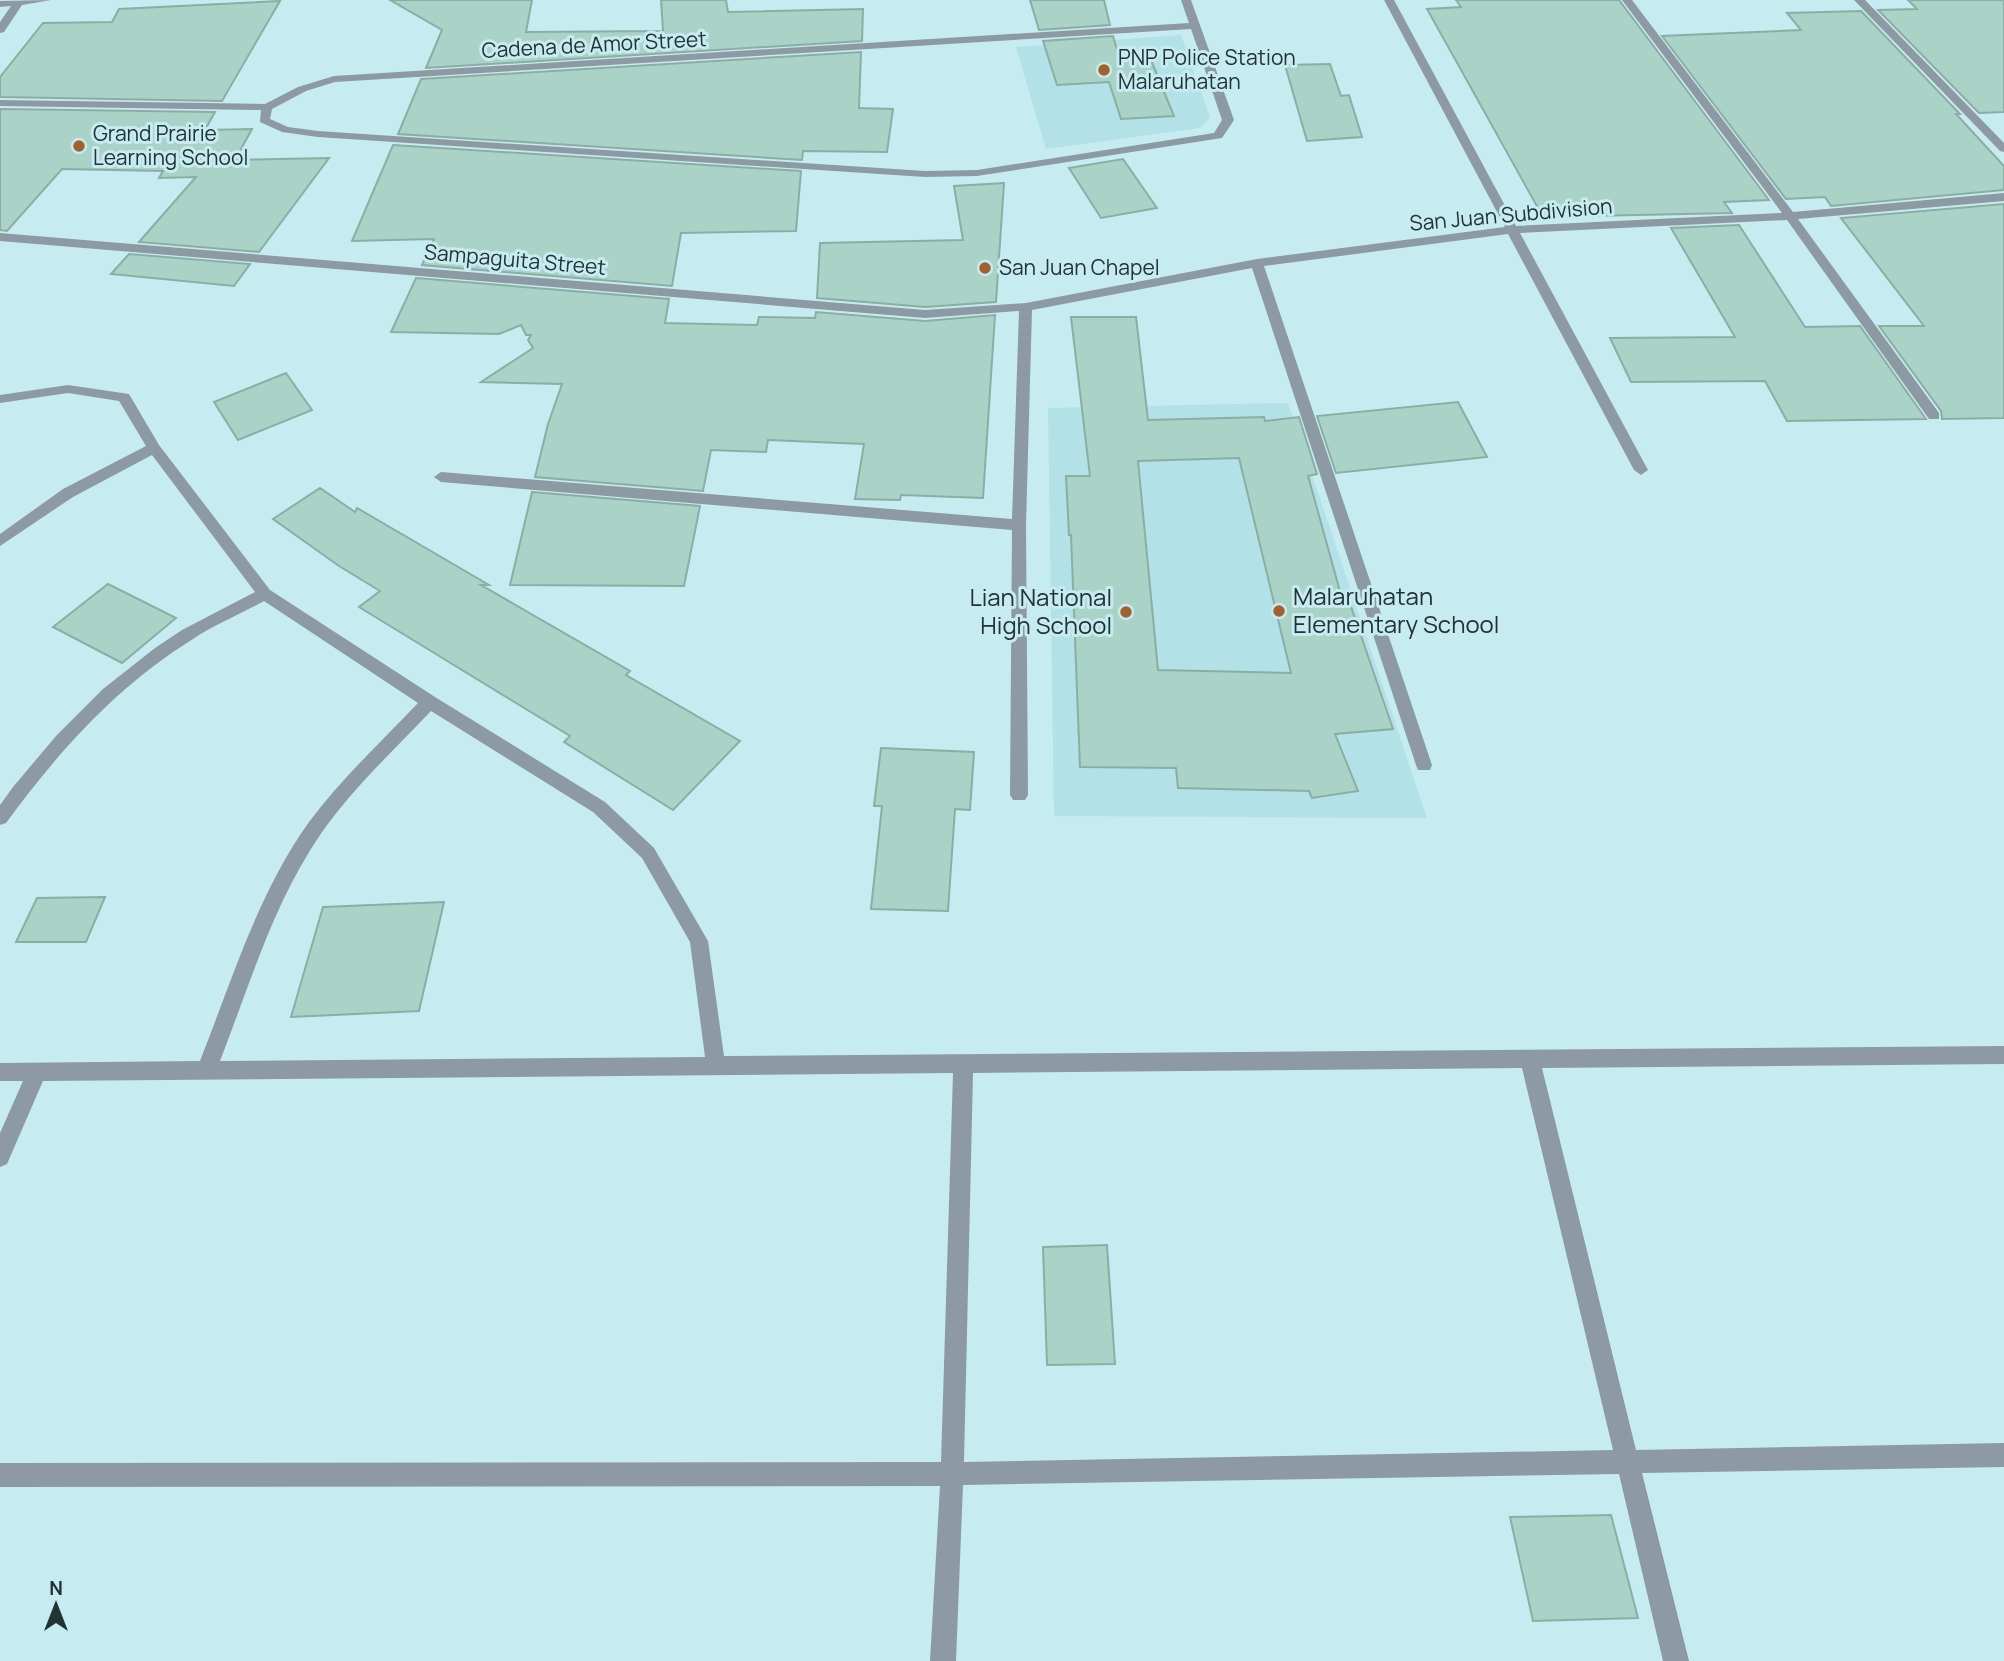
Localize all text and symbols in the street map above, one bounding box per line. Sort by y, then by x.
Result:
street label: Cadena de Amor Street [481,24,707,64]
place label: PNP Police Station Malaruhatan [1118,43,1296,95]
marker: PNP Police Station Malaruhatan [1096,62,1112,78]
place label: Grand Prairie Learning School [93,119,248,171]
marker: Grand Prairie Learning School [71,138,87,154]
street label: San Juan Subdivision [1408,191,1613,237]
street label: Sampaguita Street [423,237,607,281]
place label: San Juan Chapel [999,253,1160,281]
marker: San Juan Chapel [977,260,993,276]
place label: Malaruhatan Elementary School [1293,579,1499,640]
place label: Lian National High School [969,580,1112,641]
marker: Malaruhatan Elementary School [1271,603,1287,619]
marker: Lian National High School [1118,604,1134,620]
north arrow [21,1570,91,1640]
text: N [49,1575,63,1601]

